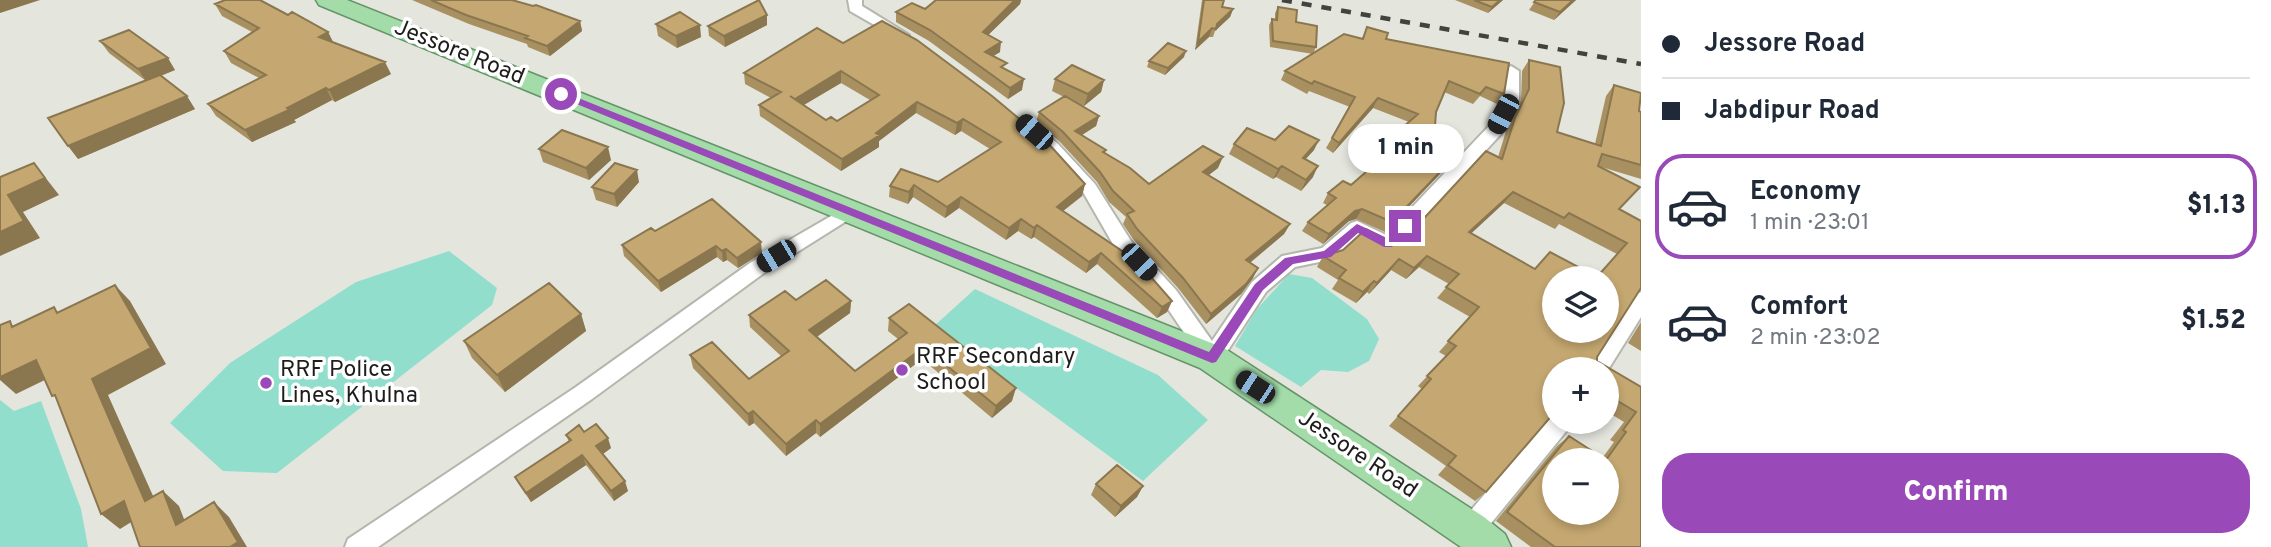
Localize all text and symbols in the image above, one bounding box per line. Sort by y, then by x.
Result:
street label: Jessore Road [390,14,528,92]
text: Jessore Road [1704,28,1865,61]
route start [545,78,577,110]
car [1484,91,1523,137]
text: Jabdipur Road [1704,95,1880,128]
car [1012,110,1057,154]
callout: 1 min [1347,124,1463,174]
text: 1 min [1378,134,1434,163]
icon: car [1666,175,1729,238]
text: Economy [1750,176,1861,209]
text: $1.13 [2187,190,2246,223]
text: 1 min · 23:01 [1750,209,1870,238]
route end [1389,210,1421,242]
car [753,236,800,276]
car [1117,239,1162,285]
map controls [1542,266,1619,525]
button: layers [1542,266,1619,343]
icon: car [1666,290,1729,353]
text: Comfort [1750,291,1848,324]
text: $1.52 [2181,305,2246,338]
text: 2 min · 23:02 [1750,324,1881,353]
place label: RRF Secondary School [916,343,1075,398]
place label: RRF Police Lines, Khulna [280,356,418,411]
button: + [1542,357,1619,434]
marker: RRF Secondary School [894,362,910,378]
car [1232,367,1279,407]
marker: RRF Police Lines, Khulna [258,375,274,391]
street label: Jessore Road [1292,404,1422,506]
button: − [1542,448,1619,525]
button: Confirm [1662,453,2250,533]

